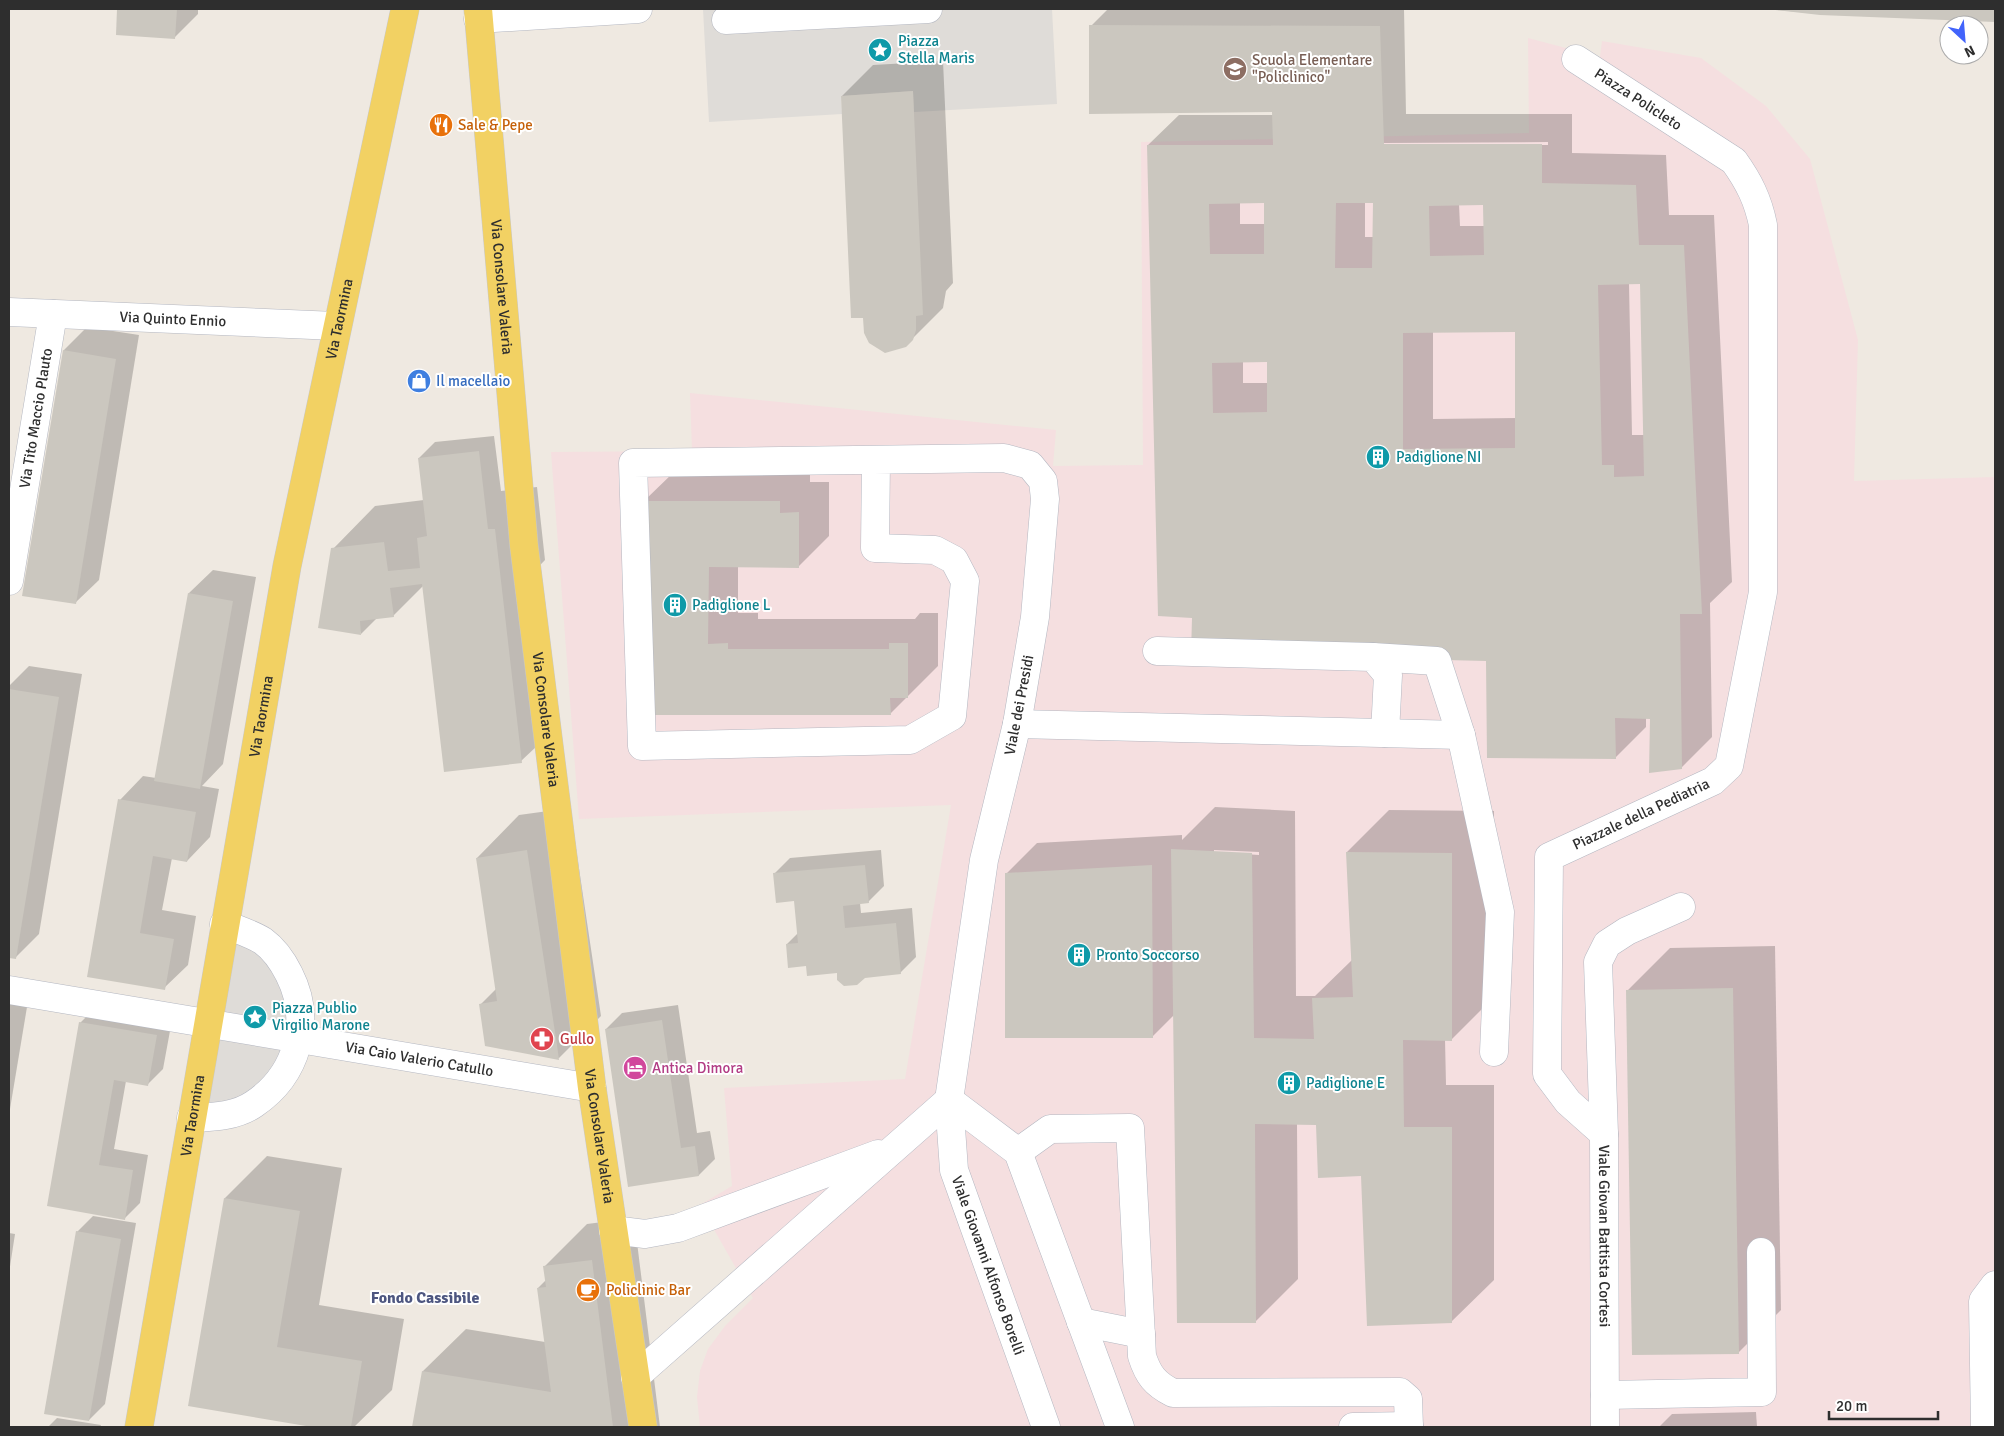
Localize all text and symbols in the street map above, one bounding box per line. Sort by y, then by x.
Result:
north arrow [1939,15,1989,65]
place label: Piazza Stella Maris [898,32,975,67]
place icon: Piazza Stella Maris [867,37,893,63]
text: N [1961,41,1978,61]
place label: Scuola Elementare "Policlinico" [1252,51,1372,86]
school or university icon: Scuola Elementare "Policlinico" [1222,56,1248,82]
street label: Piazza Policleto [1591,64,1685,134]
restaurant icon: Sale & Pepe [428,112,454,138]
place label: Sale & Pepe [458,116,533,134]
street label: Via Consolare Valeria [487,218,517,355]
street label: Via Taormina [322,277,357,361]
street label: Via Quinto Ennio [119,308,227,330]
street label: Via Tito Maccio Plauto [15,346,56,490]
shop icon: Il macellaio [406,368,432,394]
place label: Il macellaio [436,372,510,390]
building icon: Padiglione NI [1365,444,1391,470]
place label: Padiglione NI [1396,448,1481,466]
building icon: Padiglione L [662,592,688,618]
place label: Padiglione L [692,596,771,614]
street label: Via Consolare Valeria [528,651,563,788]
street label: Viale dei Presidi [1000,653,1038,757]
street label: Via Taormina [245,674,277,759]
street label: Piazzale della Pediatria [1570,774,1712,854]
building icon: Pronto Soccorso [1066,942,1092,968]
place label: Pronto Soccorso [1096,946,1200,964]
place label: Piazza Publio Virgilio Marone [272,999,370,1034]
place icon: Piazza Publio Virgilio Marone [242,1004,268,1030]
pharmacy icon: Gullo [529,1026,555,1052]
place label: Gullo [560,1030,594,1048]
street label: Via Caio Valerio Catullo [344,1038,495,1080]
hotel icon: Antica Dimora [622,1055,648,1081]
place label: Antica Dimora [652,1059,743,1077]
street label: Via Consolare Valeria [581,1068,618,1205]
building icon: Padiglione E [1276,1070,1302,1096]
street label: Via Taormina [177,1073,208,1158]
place label: Padiglione E [1306,1074,1385,1092]
street label: Viale Giovan Battista Cortesi [1595,1145,1614,1327]
street label: Viale Giovanni Alfonso Borelli [948,1173,1029,1357]
cafe icon: Policlinic Bar [575,1277,601,1303]
place label: Policlinic Bar [606,1281,691,1299]
district label: Fondo Cassibile [371,1288,479,1308]
scale bar [1829,1388,1938,1420]
text: 20 m [1836,1397,1867,1415]

